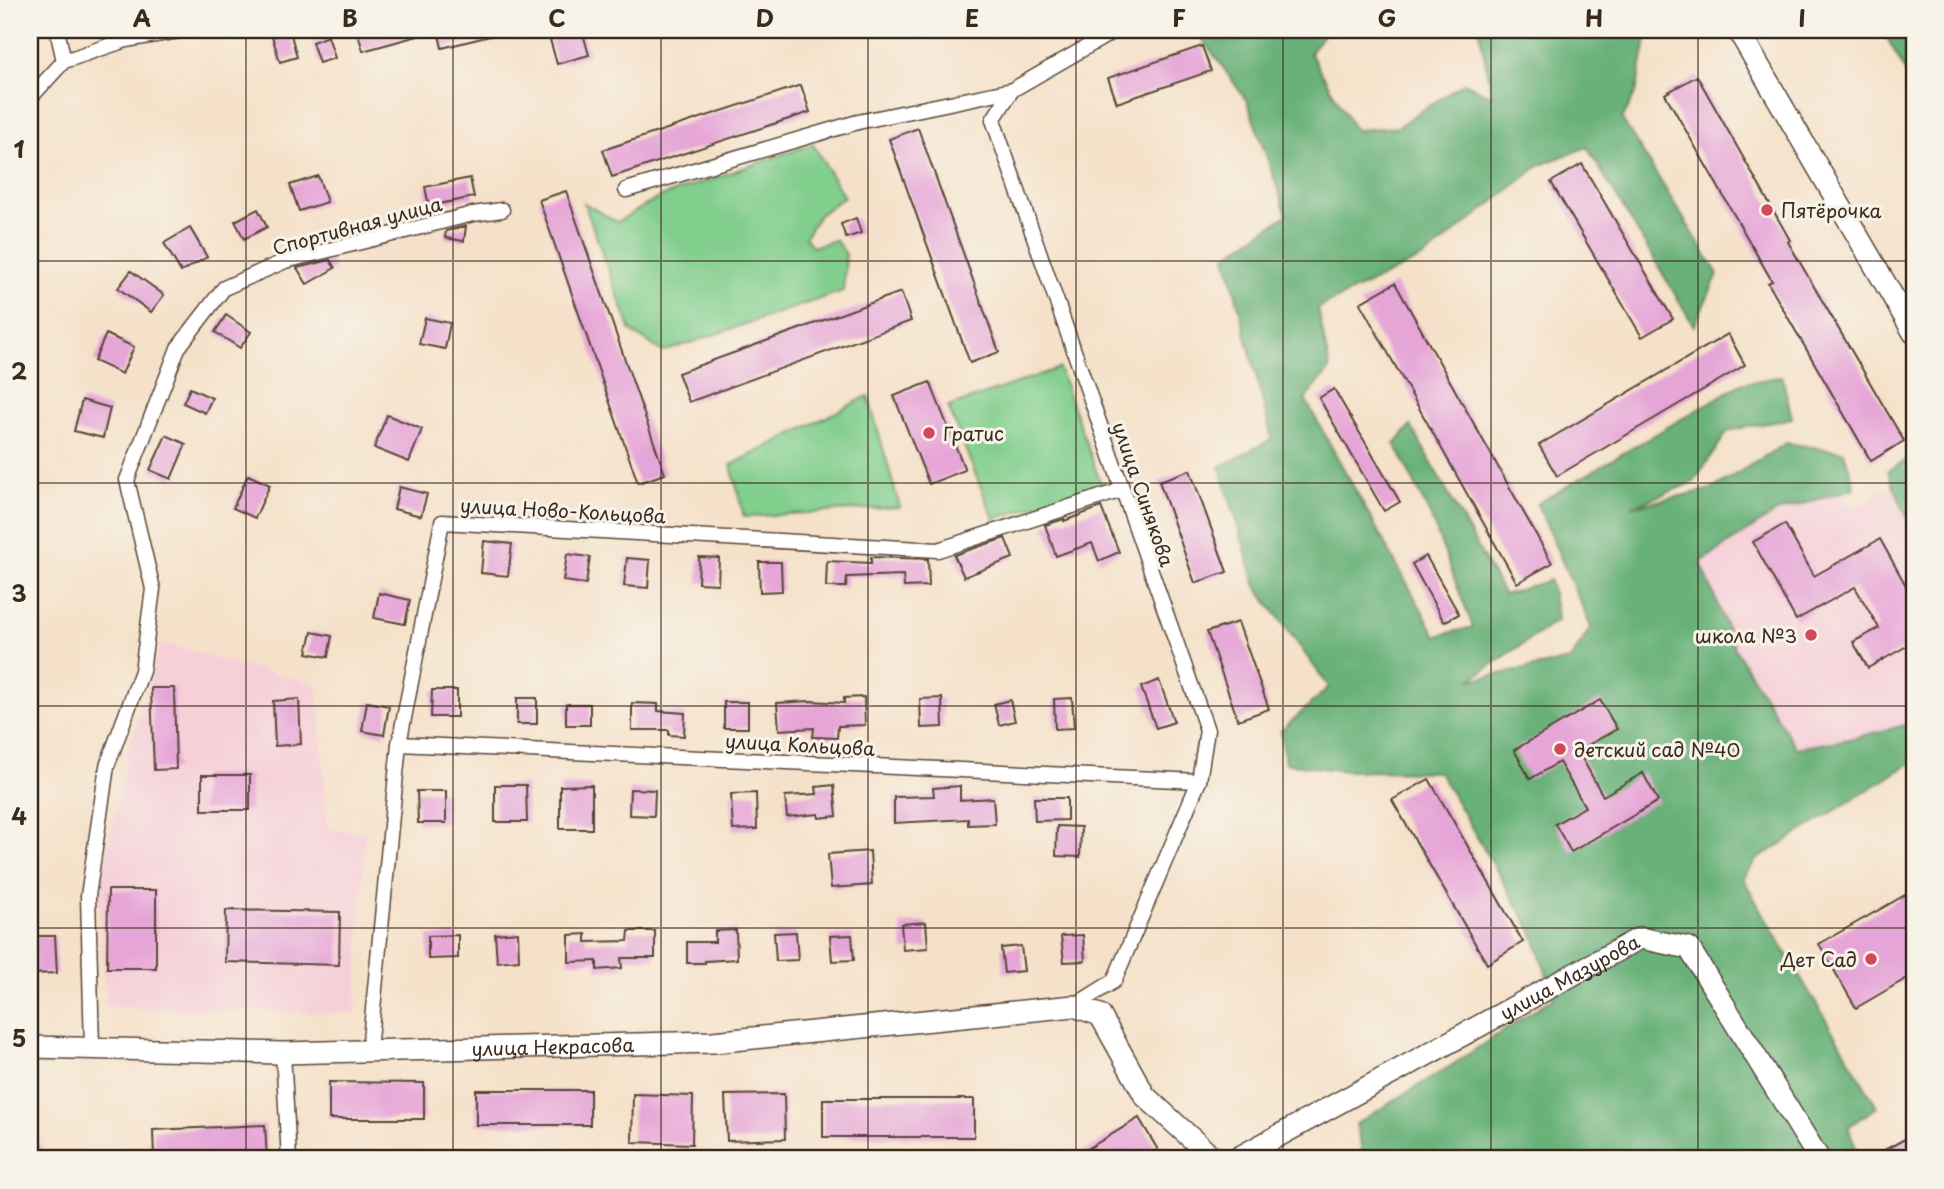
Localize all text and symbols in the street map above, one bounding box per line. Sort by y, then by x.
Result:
text: A [133,0,151,35]
text: B [342,0,358,35]
text: C [548,0,566,35]
text: D [756,0,774,35]
text: E [965,0,979,35]
text: F [1172,0,1186,35]
text: G [1378,0,1396,35]
text: H [1585,0,1603,35]
text: I [1798,0,1806,35]
text: 1 [14,131,25,166]
street label: Спортивная улица [269,189,445,261]
place label: Пятёрочка [1781,196,1882,224]
marker: Пятёрочка [1759,202,1775,218]
text: 2 [11,353,27,388]
street label: улица Синякова [1106,418,1182,570]
place label: Гратис [943,419,1004,447]
marker: Гратис [921,425,937,441]
street label: улица Ново-Кольцова [459,491,667,529]
text: 3 [11,575,27,610]
place label: школа №3 [1695,621,1797,649]
marker: школа №3 [1803,627,1819,643]
street label: улица Кольцова [724,726,876,762]
place label: детский сад №40 [1574,735,1741,763]
marker: детский сад №40 [1552,741,1568,757]
text: 4 [11,798,27,833]
street label: улица Мазурова [1494,927,1645,1026]
place label: Дет Сад [1780,945,1857,973]
marker: Дет Сад [1863,951,1879,967]
text: 5 [12,1020,26,1055]
street label: улица Некрасова [471,1030,635,1062]

